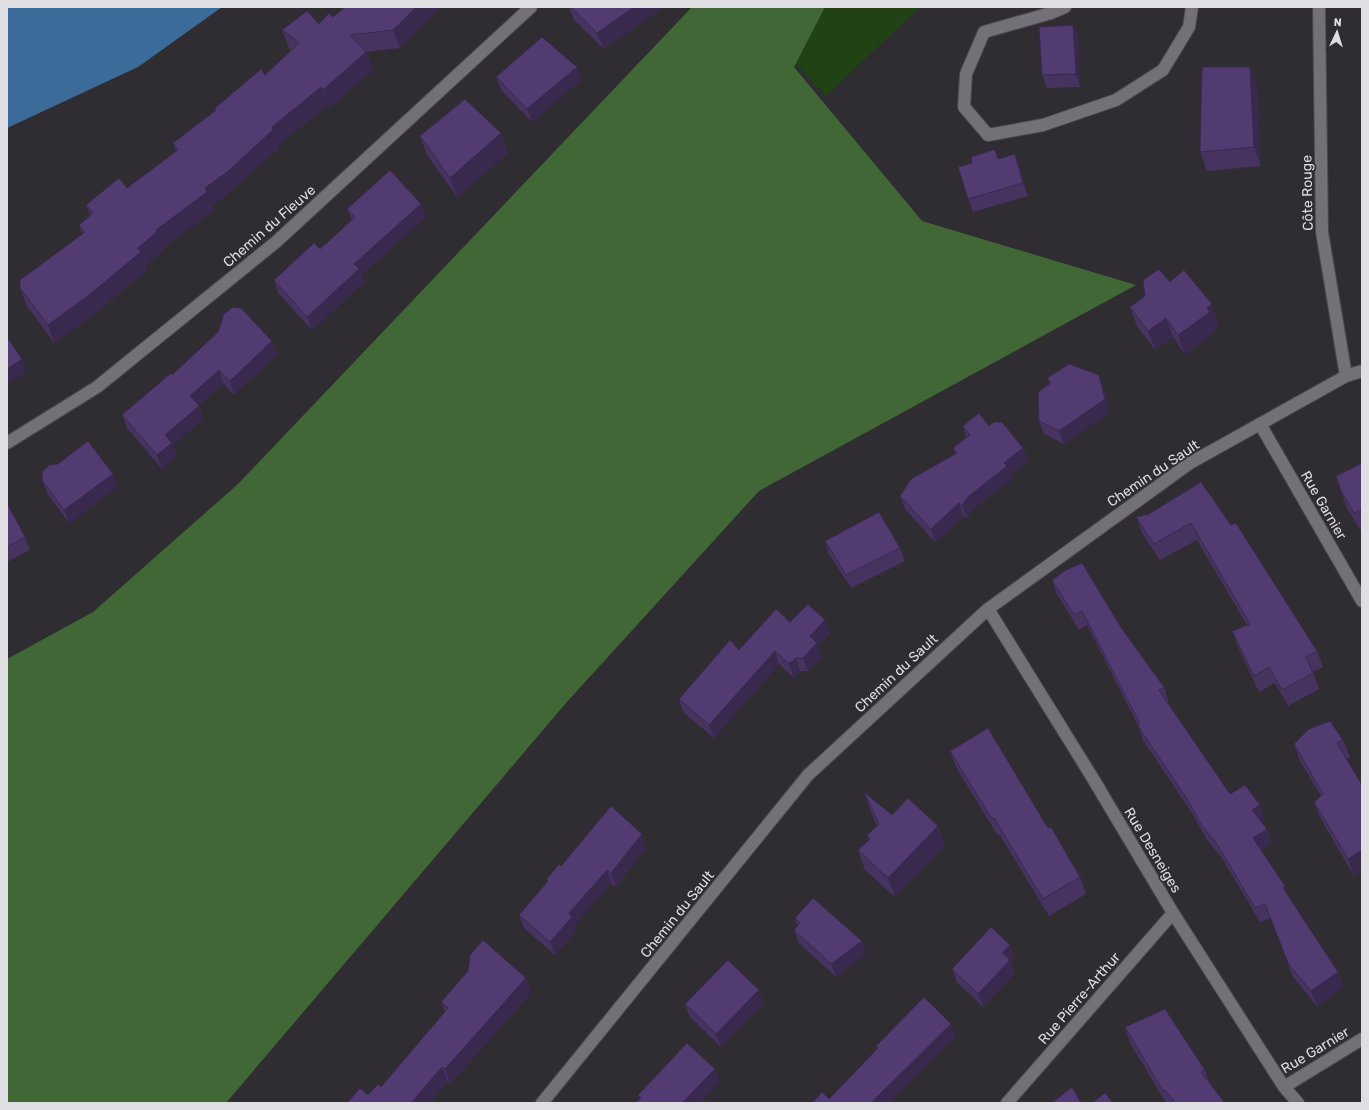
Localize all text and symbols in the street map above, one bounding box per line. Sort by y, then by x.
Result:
north arrow [1317,12,1357,52]
text: N [1333,16,1342,29]
street label: Côte Rouge [1298,155,1317,231]
street label: Chemin du Fleuve [220,182,319,271]
street label: Chemin du Sault [1104,436,1203,510]
street label: Rue Garnier [1297,468,1350,543]
street label: Chemin du Sault [851,630,942,716]
street label: Rue Desneiges [1120,805,1185,896]
street label: Chemin du Sault [637,867,718,961]
street label: Rue Pierre-Arthur [1035,948,1124,1048]
street label: Rue Garnier [1278,1023,1353,1077]

